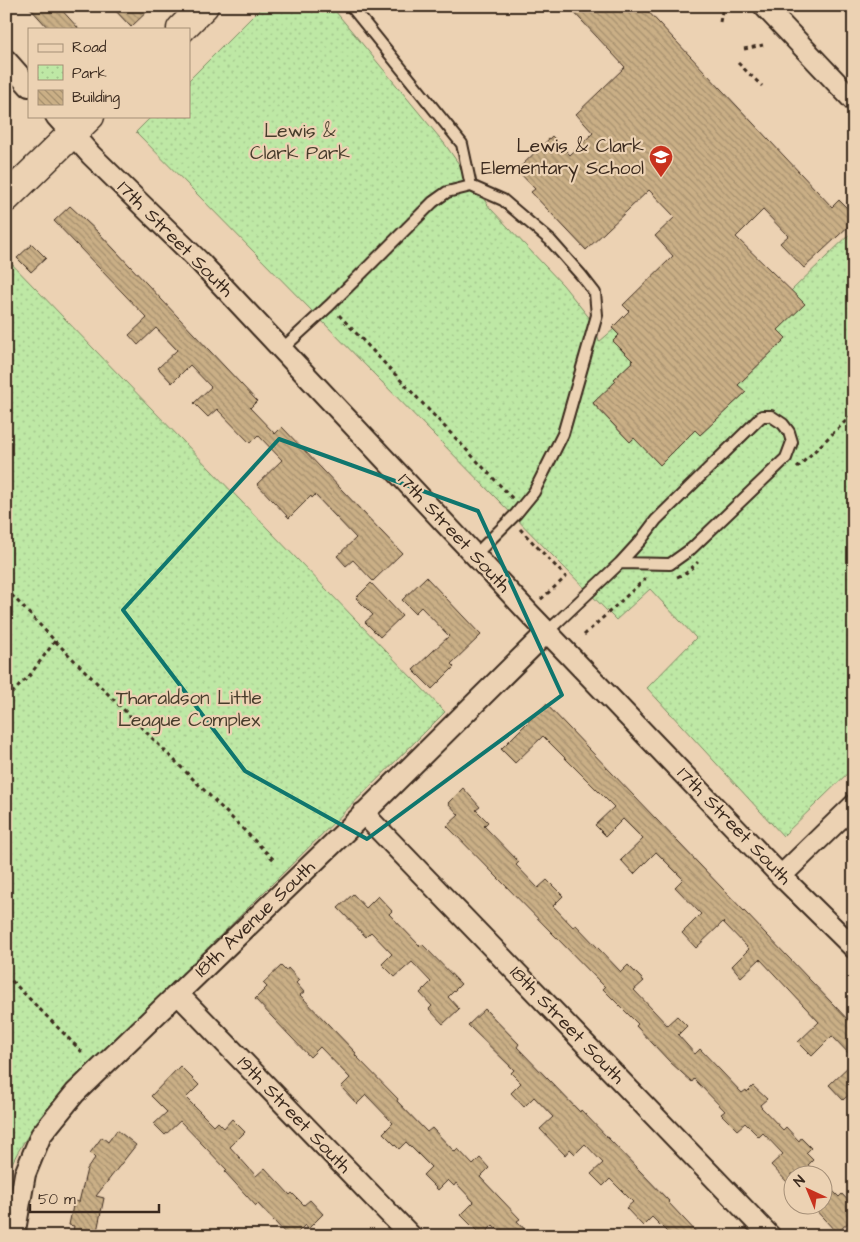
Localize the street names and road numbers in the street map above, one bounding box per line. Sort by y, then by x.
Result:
street label: 17th Street South [111,175,240,304]
street label: 17th Street South [391,467,517,599]
street label: 17th Street South [671,761,798,891]
street label: 18th Avenue South [189,854,322,984]
street label: 18th Street South [503,960,631,1091]
street label: 19th Street South [231,1050,358,1180]

